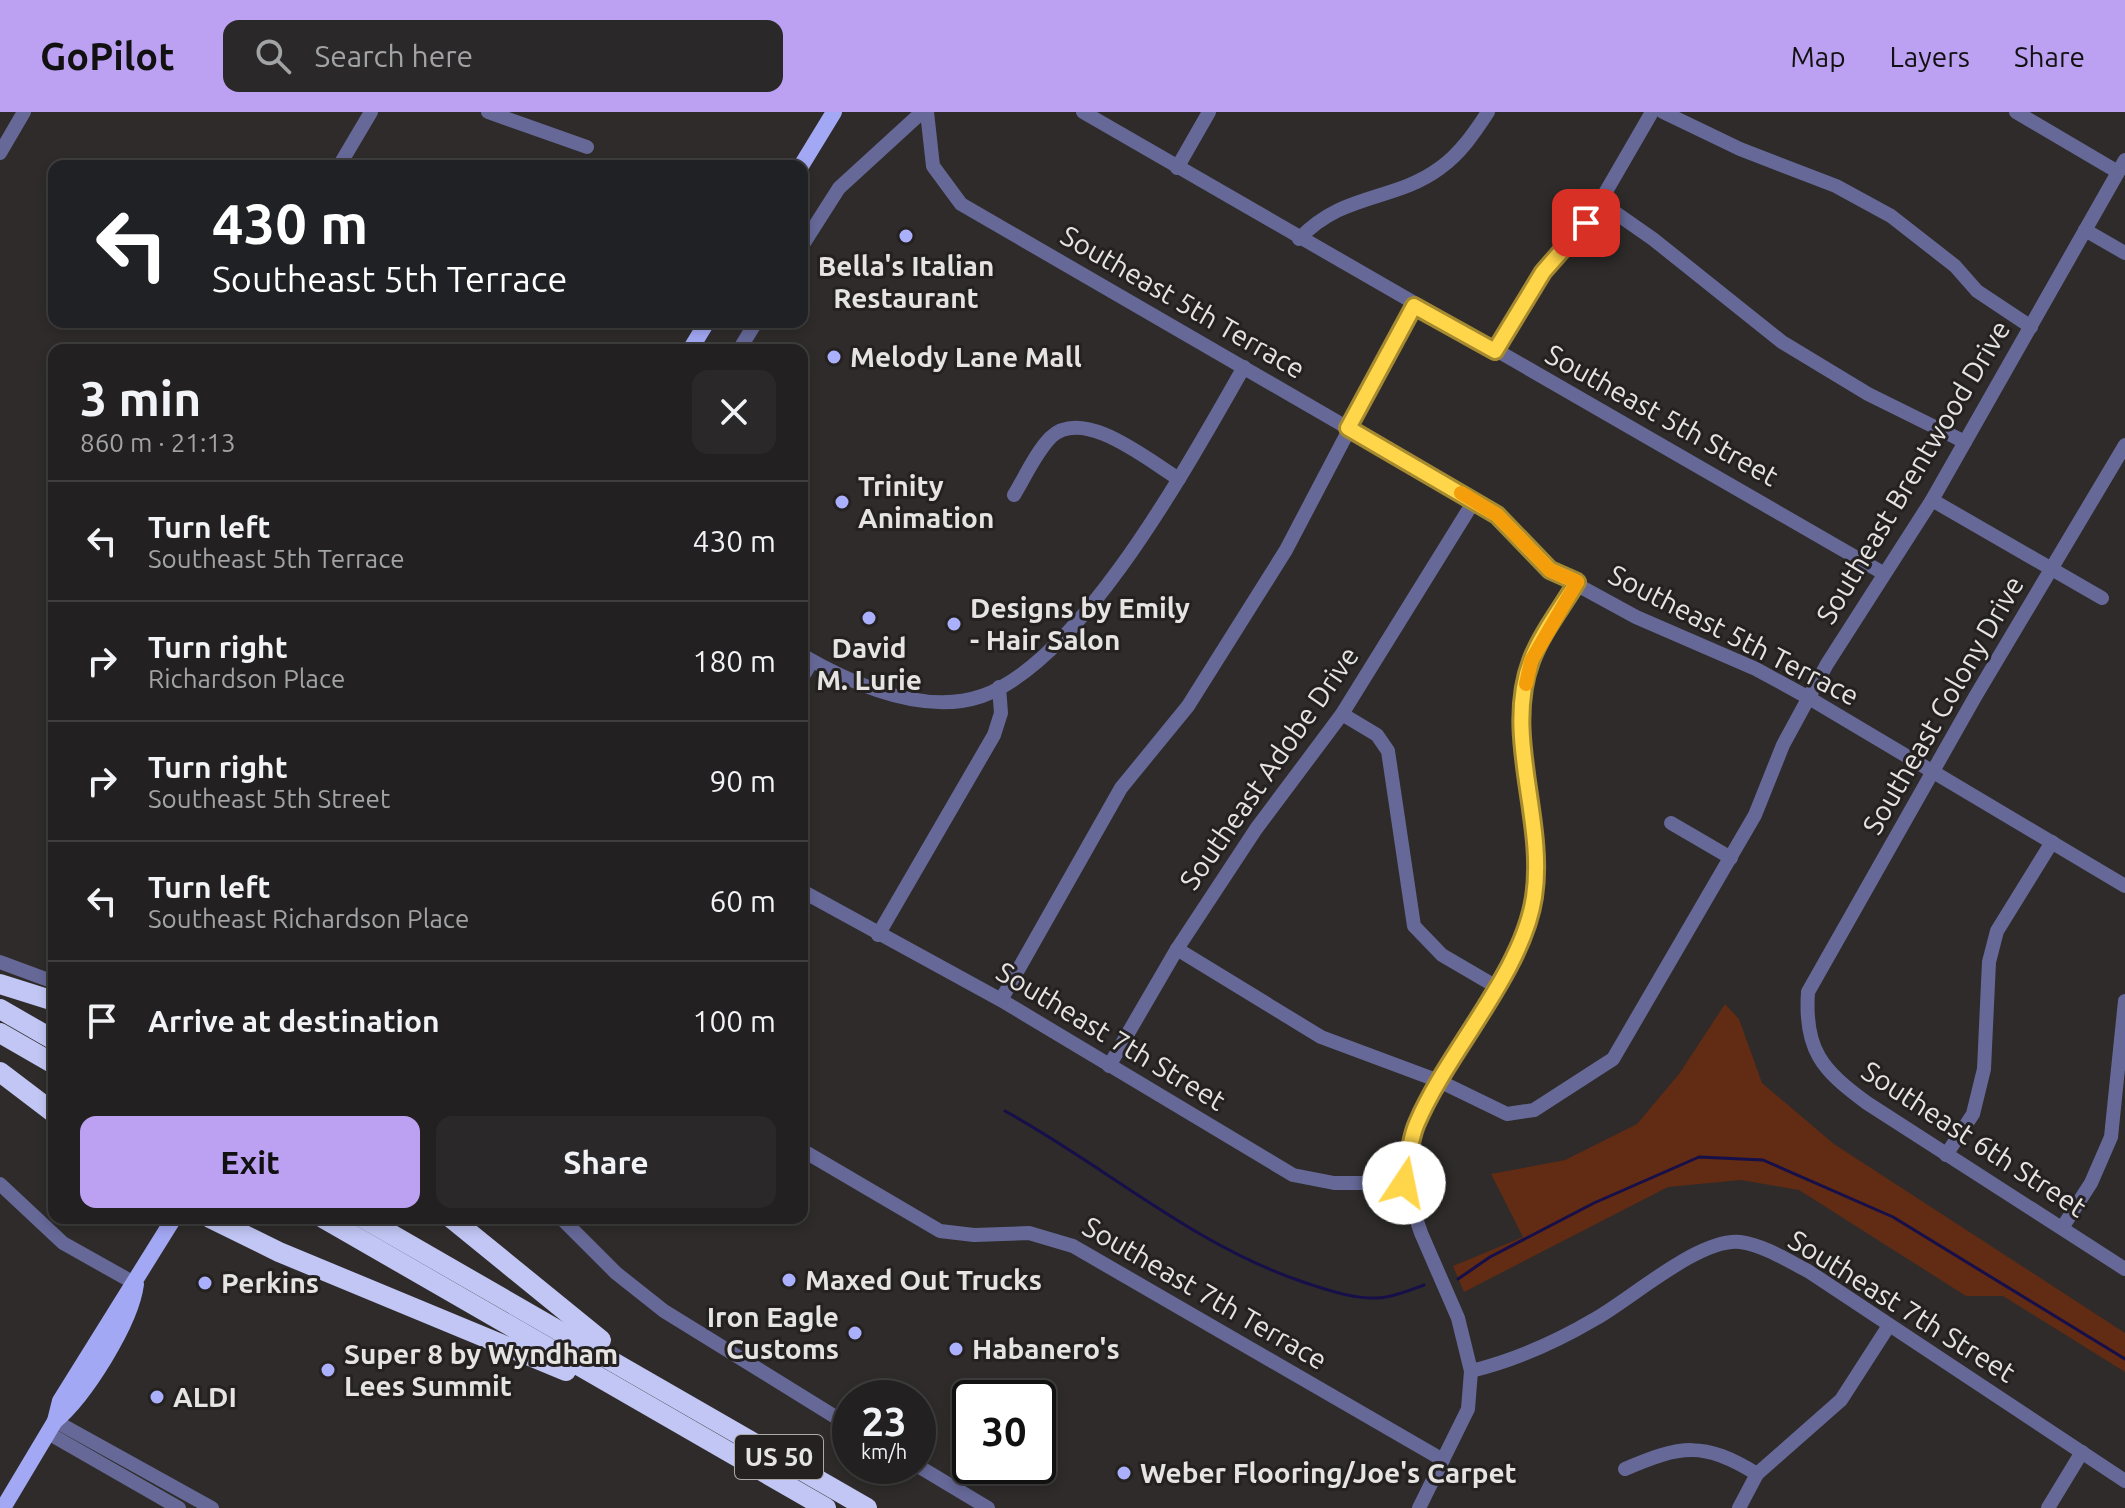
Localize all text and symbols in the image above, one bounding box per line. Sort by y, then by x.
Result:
search box [223,20,783,92]
icon: search [251,34,295,78]
text: GoPilot [40,35,175,77]
text: Search here [315,39,473,73]
text: Map [1790,41,1846,72]
text: Layers [1890,41,1970,72]
text: Share [2014,41,2085,72]
pin [1552,189,1620,257]
icon: left [80,192,184,296]
text: 430 m [212,192,368,255]
icon: arrive [1564,201,1608,245]
street label: Southeast 5th Terrace [1056,219,1311,384]
marker: Bella's Italian Restaurant [897,227,915,245]
place label: Bella's Italian Restaurant [818,250,994,313]
text: Southeast 5th Terrace [212,258,567,299]
street label: Southeast Brentwood Drive [1810,315,2015,629]
street label: Southeast 5th Street [1541,338,1784,491]
place label: Melody Lane Mall [850,341,1082,372]
marker: Melody Lane Mall [825,348,843,366]
button: close [692,370,776,454]
text: 3 min [80,371,201,425]
text: 860 m · 21:13 [80,428,236,457]
place label: Trinity Animation [858,470,994,533]
marker: Trinity Animation [833,493,851,511]
text: Turn left [148,510,270,544]
icon: left [80,519,124,563]
text: 430 m [692,524,776,558]
text: Southeast 5th Terrace [148,544,405,573]
street label: Southeast 5th Terrace [1604,558,1864,711]
street label: Southeast Colony Drive [1856,570,2029,839]
place label: Designs by Emily - Hair Salon [970,592,1190,655]
marker: David M. Lurie [860,609,878,627]
marker: Designs by Emily - Hair Salon [945,615,963,633]
text: Turn right [148,630,288,664]
place label: David M. Lurie [816,632,922,695]
icon: right [80,639,124,683]
street label: Southeast Adobe Drive [1173,641,1364,895]
text: 180 m [692,644,776,678]
text: Richardson Place [148,664,345,693]
text: Turn right [148,750,288,784]
icon: right [80,759,124,803]
text: 90 m [709,764,776,798]
text: Southeast 5th Street [148,784,390,813]
text: Turn left [148,870,270,904]
icon: left [80,879,124,923]
text: 60 m [709,884,776,918]
text: Southeast Richardson Place [148,904,469,933]
street label: Southeast 7th Street [991,955,1231,1116]
icon: arrive [80,999,124,1043]
text: Arrive at destination [148,1004,440,1038]
text: 100 m [692,1004,776,1038]
street label: Southeast 6th Street [1856,1055,2092,1223]
button: Exit [80,1116,420,1208]
button: Share [436,1116,776,1208]
position arrow [1362,1141,1446,1225]
street label: Southeast 7th Terrace [1078,1210,1333,1375]
street label: Southeast 7th Street [1783,1223,2021,1388]
place label: Maxed Out Trucks [805,1264,1042,1295]
place label: Perkins [221,1267,319,1298]
marker: Maxed Out Trucks [780,1271,798,1289]
marker: Perkins [196,1274,214,1292]
place label: Iron Eagle Customs [707,1301,839,1364]
marker: Iron Eagle Customs [846,1324,864,1342]
place label: Habanero's [972,1333,1120,1364]
place label: Super 8 by Wyndham Lees Summit [344,1338,618,1401]
marker: Habanero's [947,1340,965,1358]
marker: Super 8 by Wyndham Lees Summit [319,1361,337,1379]
speed limit sign: 30 [952,1380,1056,1484]
place label: ALDI [173,1381,237,1412]
marker: ALDI [148,1388,166,1406]
text: 23 [861,1399,907,1444]
road number: US 50 [735,1435,823,1479]
text: km/h [861,1440,907,1463]
place label: Weber Flooring/Joe's Carpet [1140,1457,1517,1488]
marker: Weber Flooring/Joe's Carpet [1115,1464,1133,1482]

